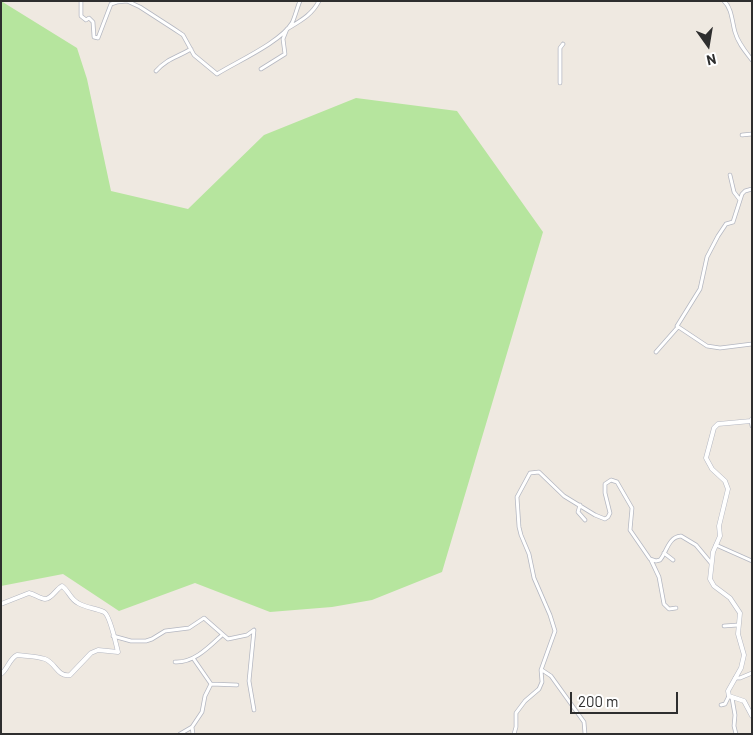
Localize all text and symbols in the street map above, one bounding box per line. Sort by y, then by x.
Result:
north arrow [683,20,733,70]
text: N [705,51,718,69]
scale bar [573,682,680,714]
text: 200 m [578,692,618,710]

